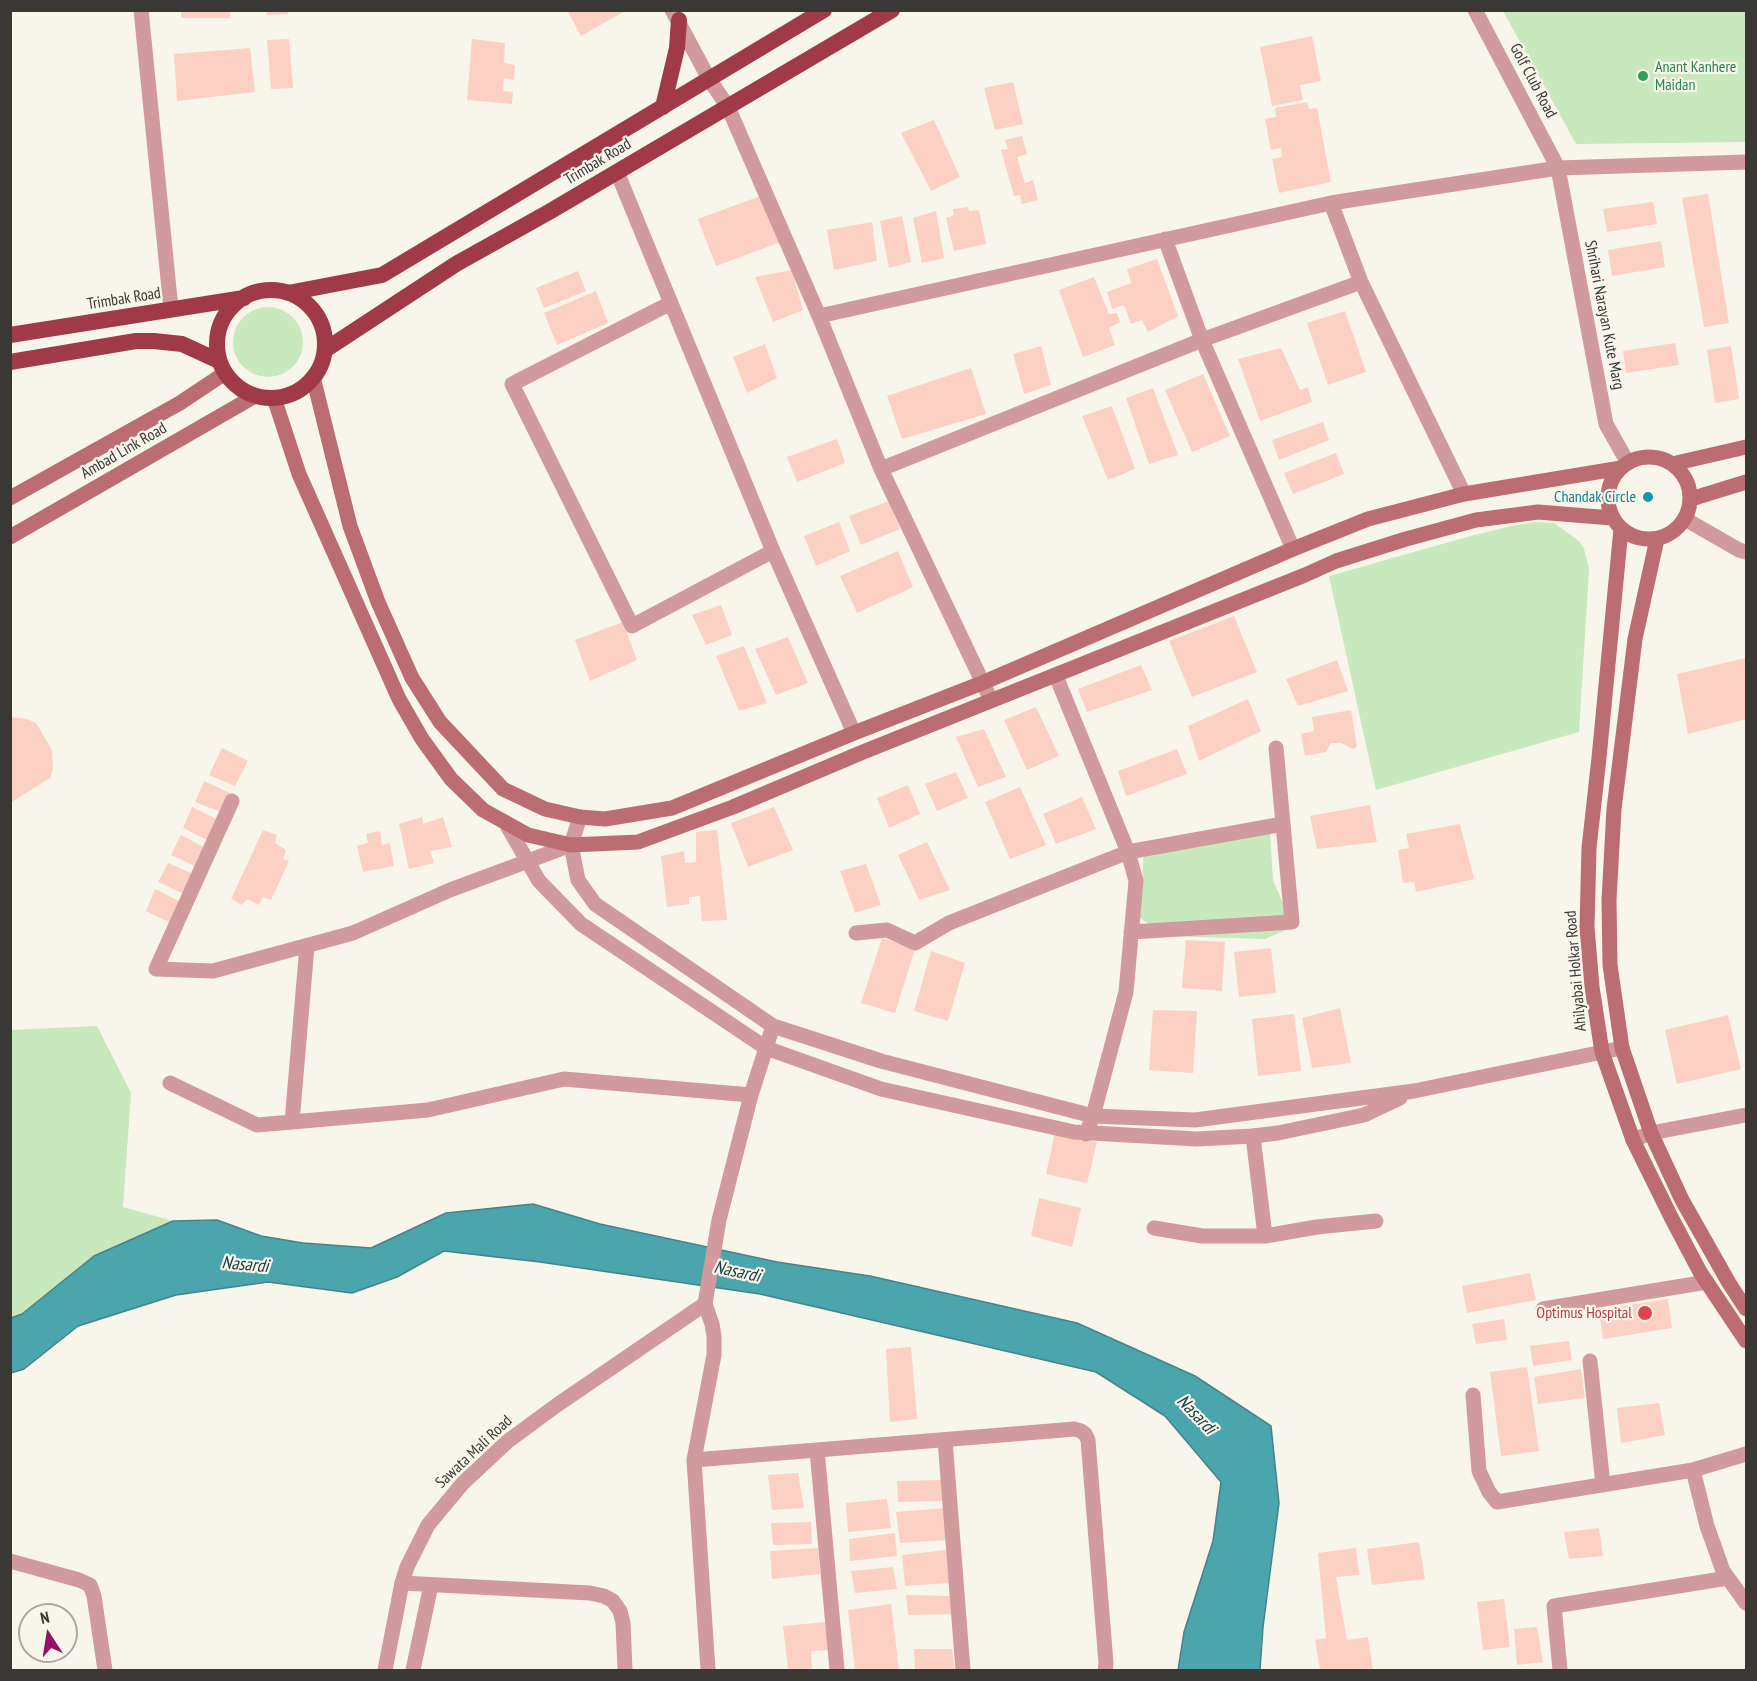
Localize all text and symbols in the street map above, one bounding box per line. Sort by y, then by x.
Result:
street label: Golf Club Road [1505,40,1561,122]
place label: Anant Kanhere Maidan [1655,57,1736,95]
marker: Anant Kanhere Maidan [1636,69,1650,83]
street label: Trimbak Road [561,135,635,189]
street label: Shrihari Narayan Kute Marg [1580,239,1628,391]
street label: Trimbak Road [86,284,162,314]
street label: Ambad Link Road [78,419,170,483]
place label: Chandak Circle [1554,487,1636,507]
marker: Chandak Circle [1641,490,1655,504]
street label: Ahilyabai Holkar Road [1561,910,1591,1032]
water label: Nasardi [221,1252,269,1278]
water label: Nasardi [712,1257,762,1287]
place label: Optimus Hospital [1536,1303,1632,1323]
marker: Optimus Hospital [1636,1304,1654,1322]
water label: Nasardi [1172,1391,1220,1439]
street label: Sawata Mali Road [432,1412,516,1492]
north arrow [18,1603,78,1663]
text: N [38,1607,51,1628]

